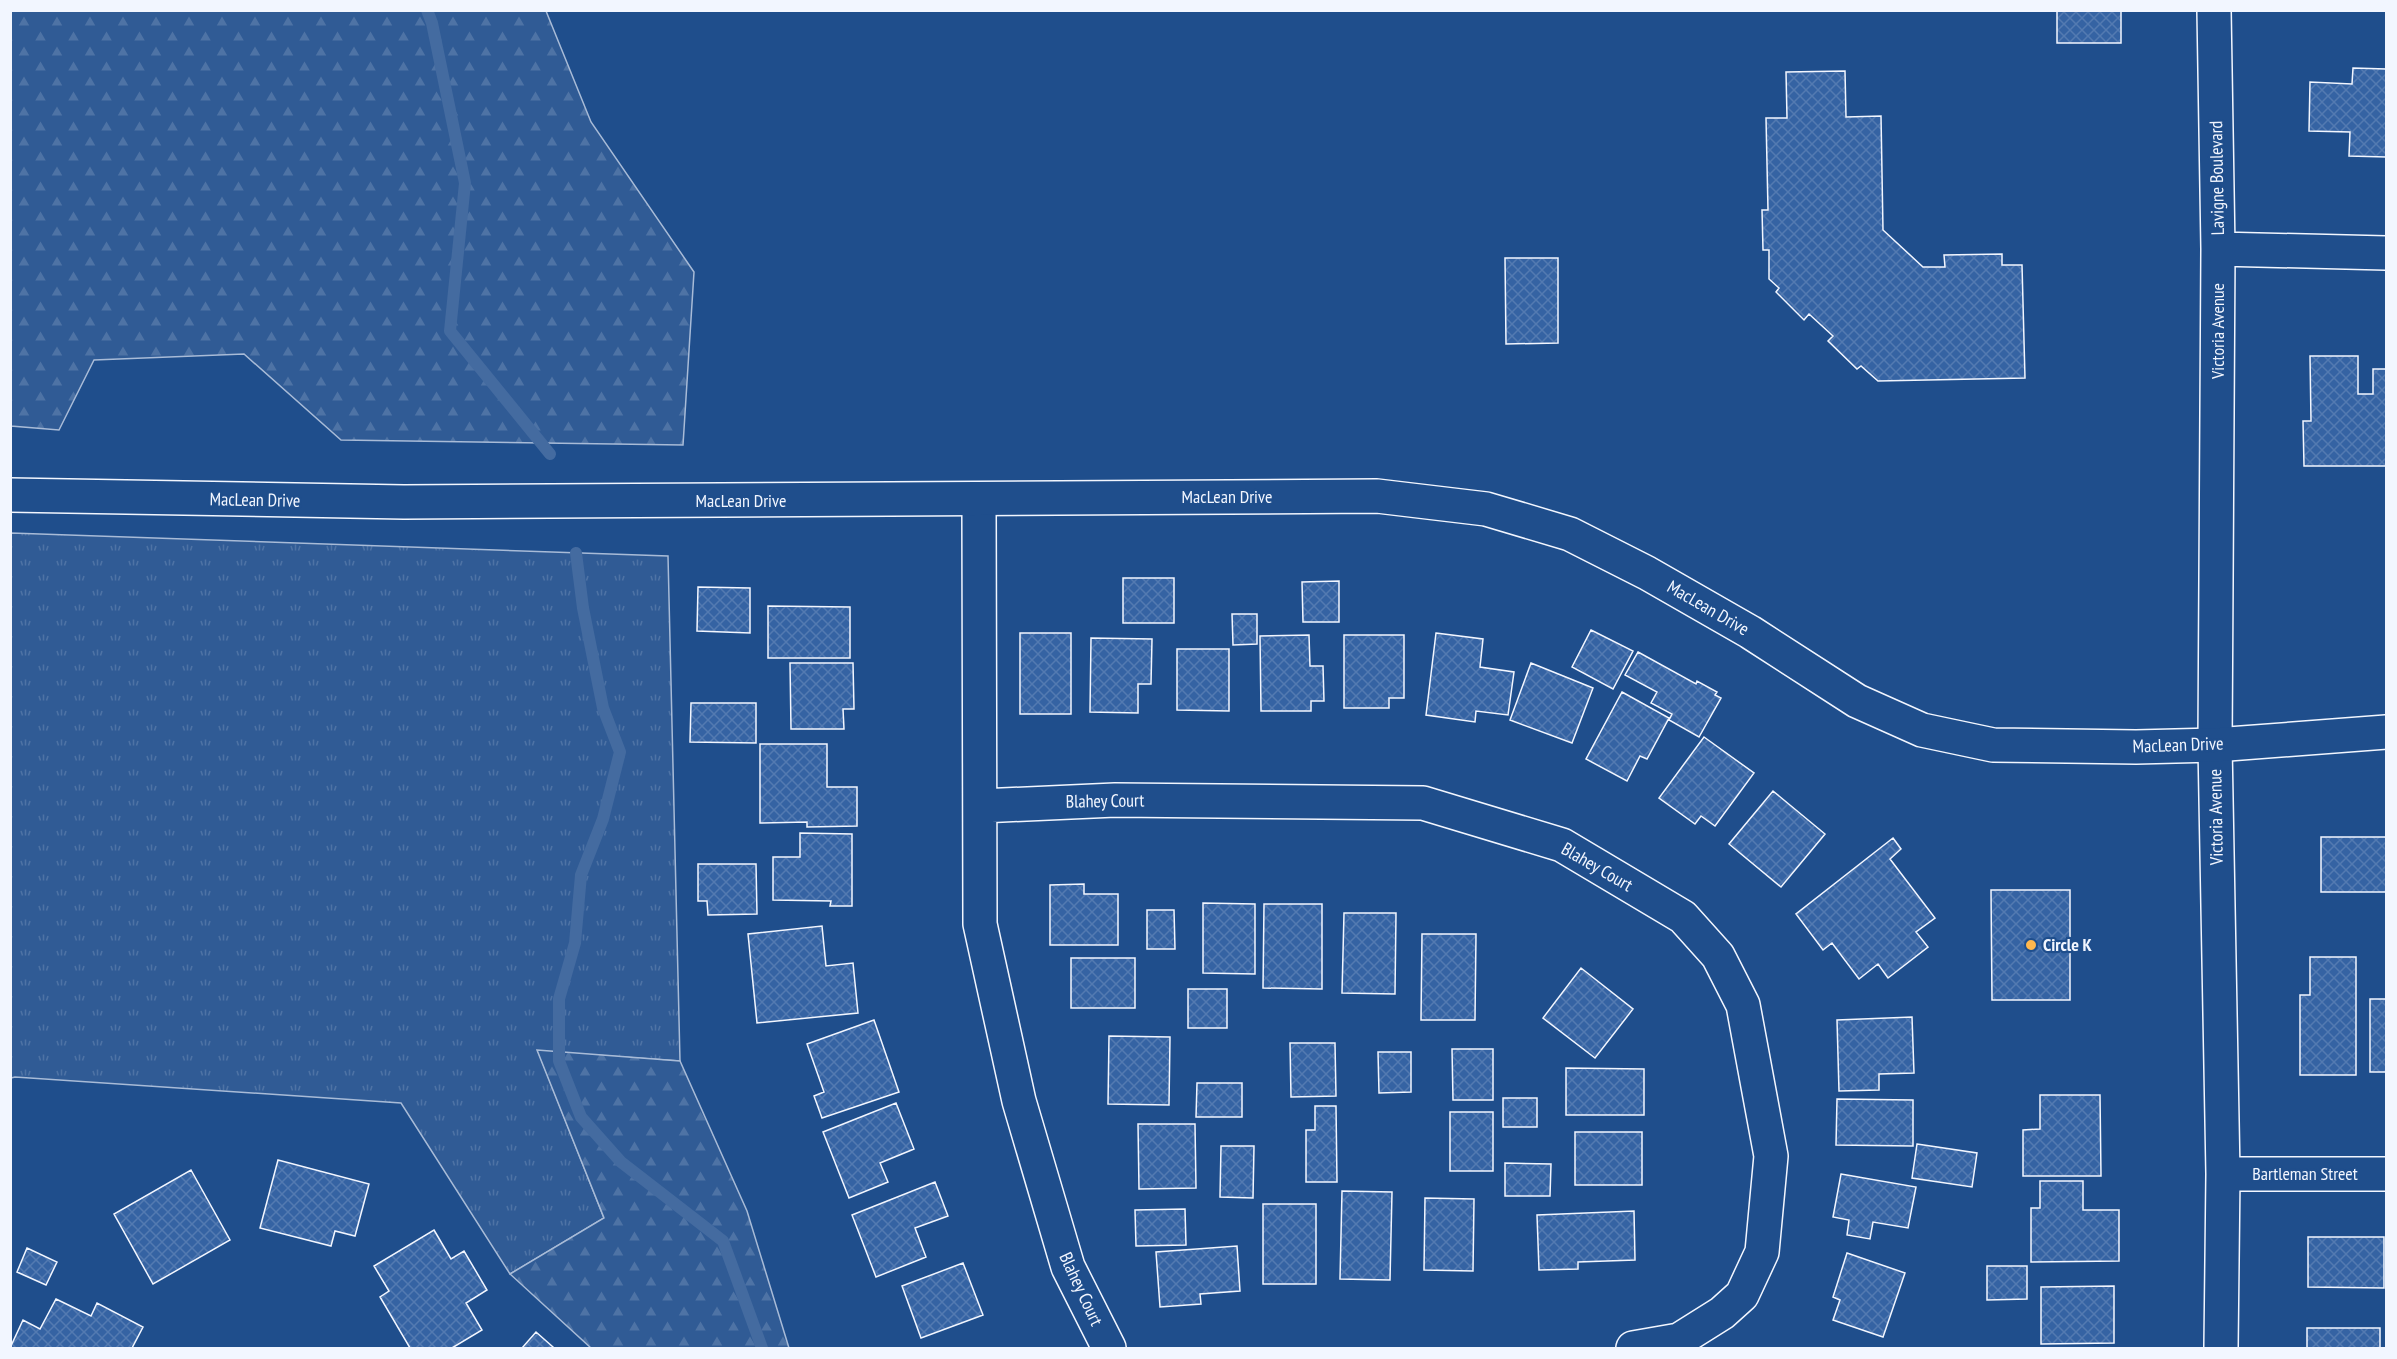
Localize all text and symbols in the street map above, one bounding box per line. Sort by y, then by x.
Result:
street label: Lavigne Boulevard [2204,121,2229,235]
street label: Victoria Avenue [2206,283,2229,380]
street label: MacLean Drive [1182,485,1272,508]
street label: MacLean Drive [209,487,301,512]
street label: MacLean Drive [696,489,786,512]
street label: MacLean Drive [1663,575,1753,640]
street label: MacLean Drive [2132,731,2224,758]
street label: Victoria Avenue [2203,769,2228,866]
street label: Blahey Court [1065,788,1145,813]
street label: Blahey Court [1557,837,1637,896]
place label: Circle K [2043,933,2093,956]
marker: Circle K [2024,938,2038,952]
street label: Bartleman Street [2252,1162,2358,1185]
street label: Blahey Court [1054,1248,1109,1329]

